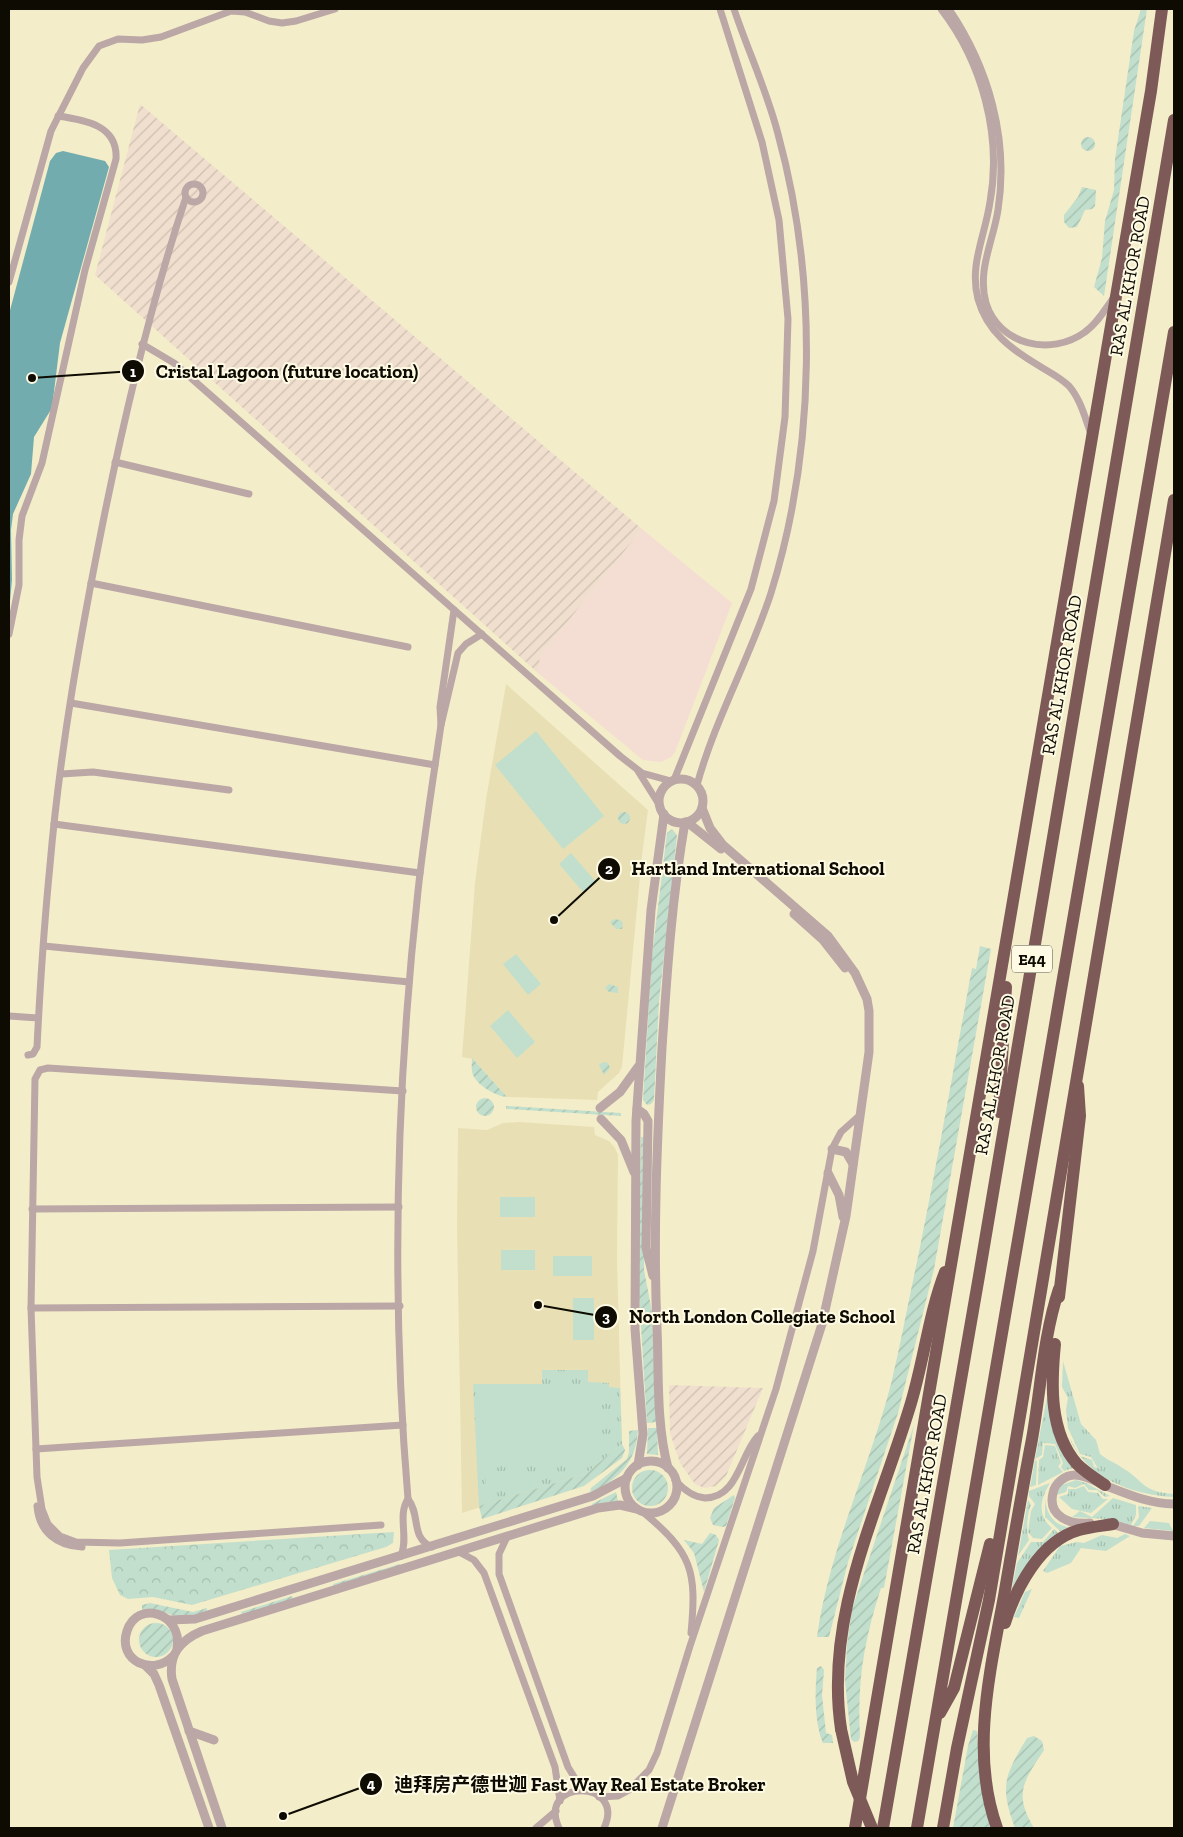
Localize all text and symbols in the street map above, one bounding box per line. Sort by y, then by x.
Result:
street label: RAS AL KHOR ROAD [1105,194,1155,358]
callout: Cristal Lagoon (future location) [120,354,428,388]
text: Cristal Lagoon (future location) [156,360,419,383]
text: 1 [130,363,136,381]
street label: RAS AL KHOR ROAD [1037,593,1087,757]
callout: Hartland International School [596,852,895,886]
text: Hartland International School [631,857,885,880]
text: 2 [605,860,613,878]
road number: E44 [1012,946,1052,972]
street label: RAS AL KHOR ROAD [970,993,1020,1157]
callout: North London Collegiate School [594,1300,905,1334]
text: North London Collegiate School [629,1305,896,1328]
text: 3 [602,1308,610,1326]
street label: RAS AL KHOR ROAD [902,1392,952,1556]
callout: 迪拜房产德世迦 Fast Way Real Estate Broker [359,1767,776,1801]
text: 迪拜房产德世迦 Fast Way Real Estate Broker [394,1773,766,1796]
text: 4 [367,1775,376,1793]

